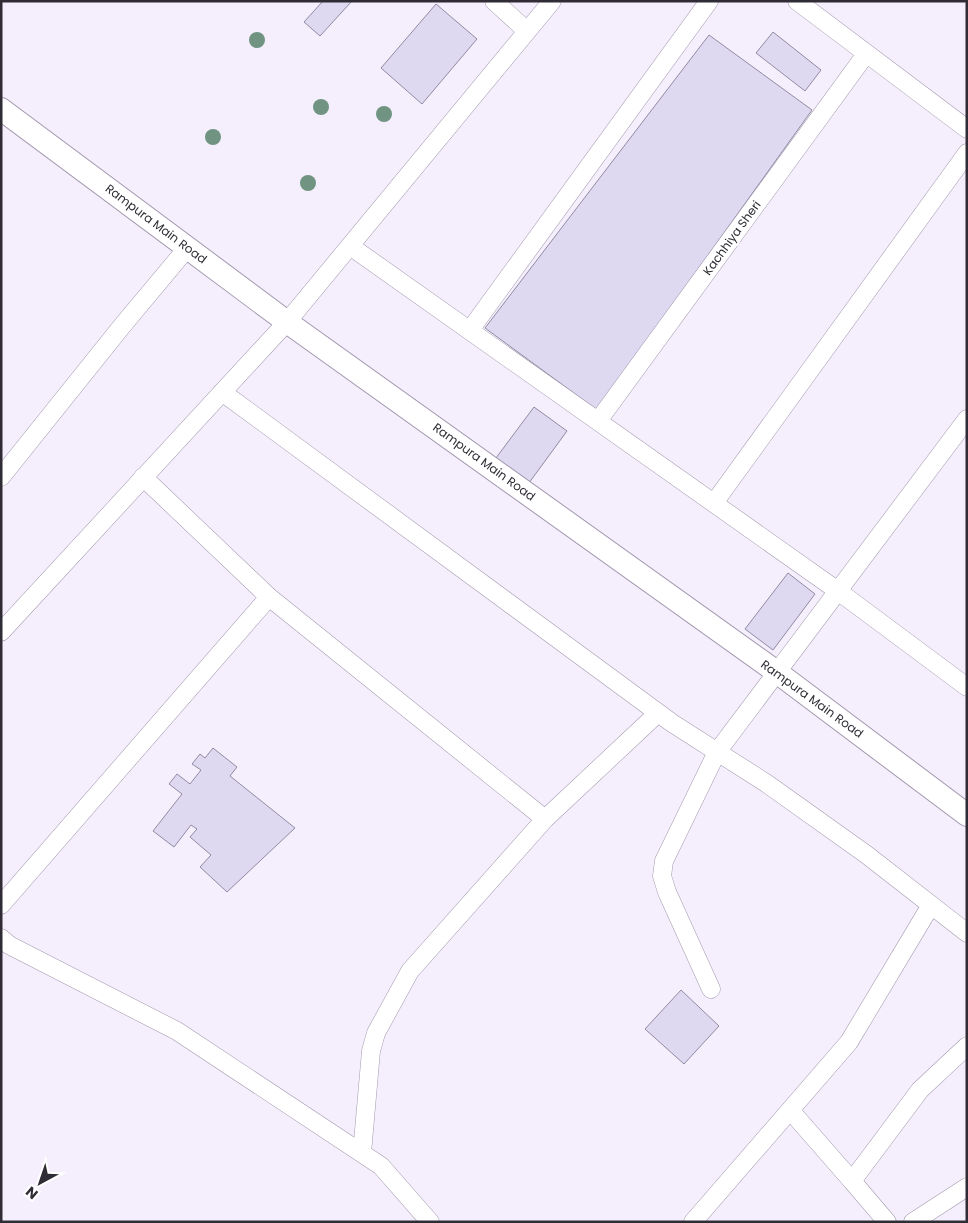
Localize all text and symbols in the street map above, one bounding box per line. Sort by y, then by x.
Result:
street label: Rampura Main Road [102,180,210,267]
street label: Kachhiya Sheri [699,197,765,279]
street label: Rampura Main Road [430,419,539,505]
street label: Rampura Main Road [758,656,867,742]
north arrow [15,1158,65,1208]
text: N [21,1182,42,1204]

